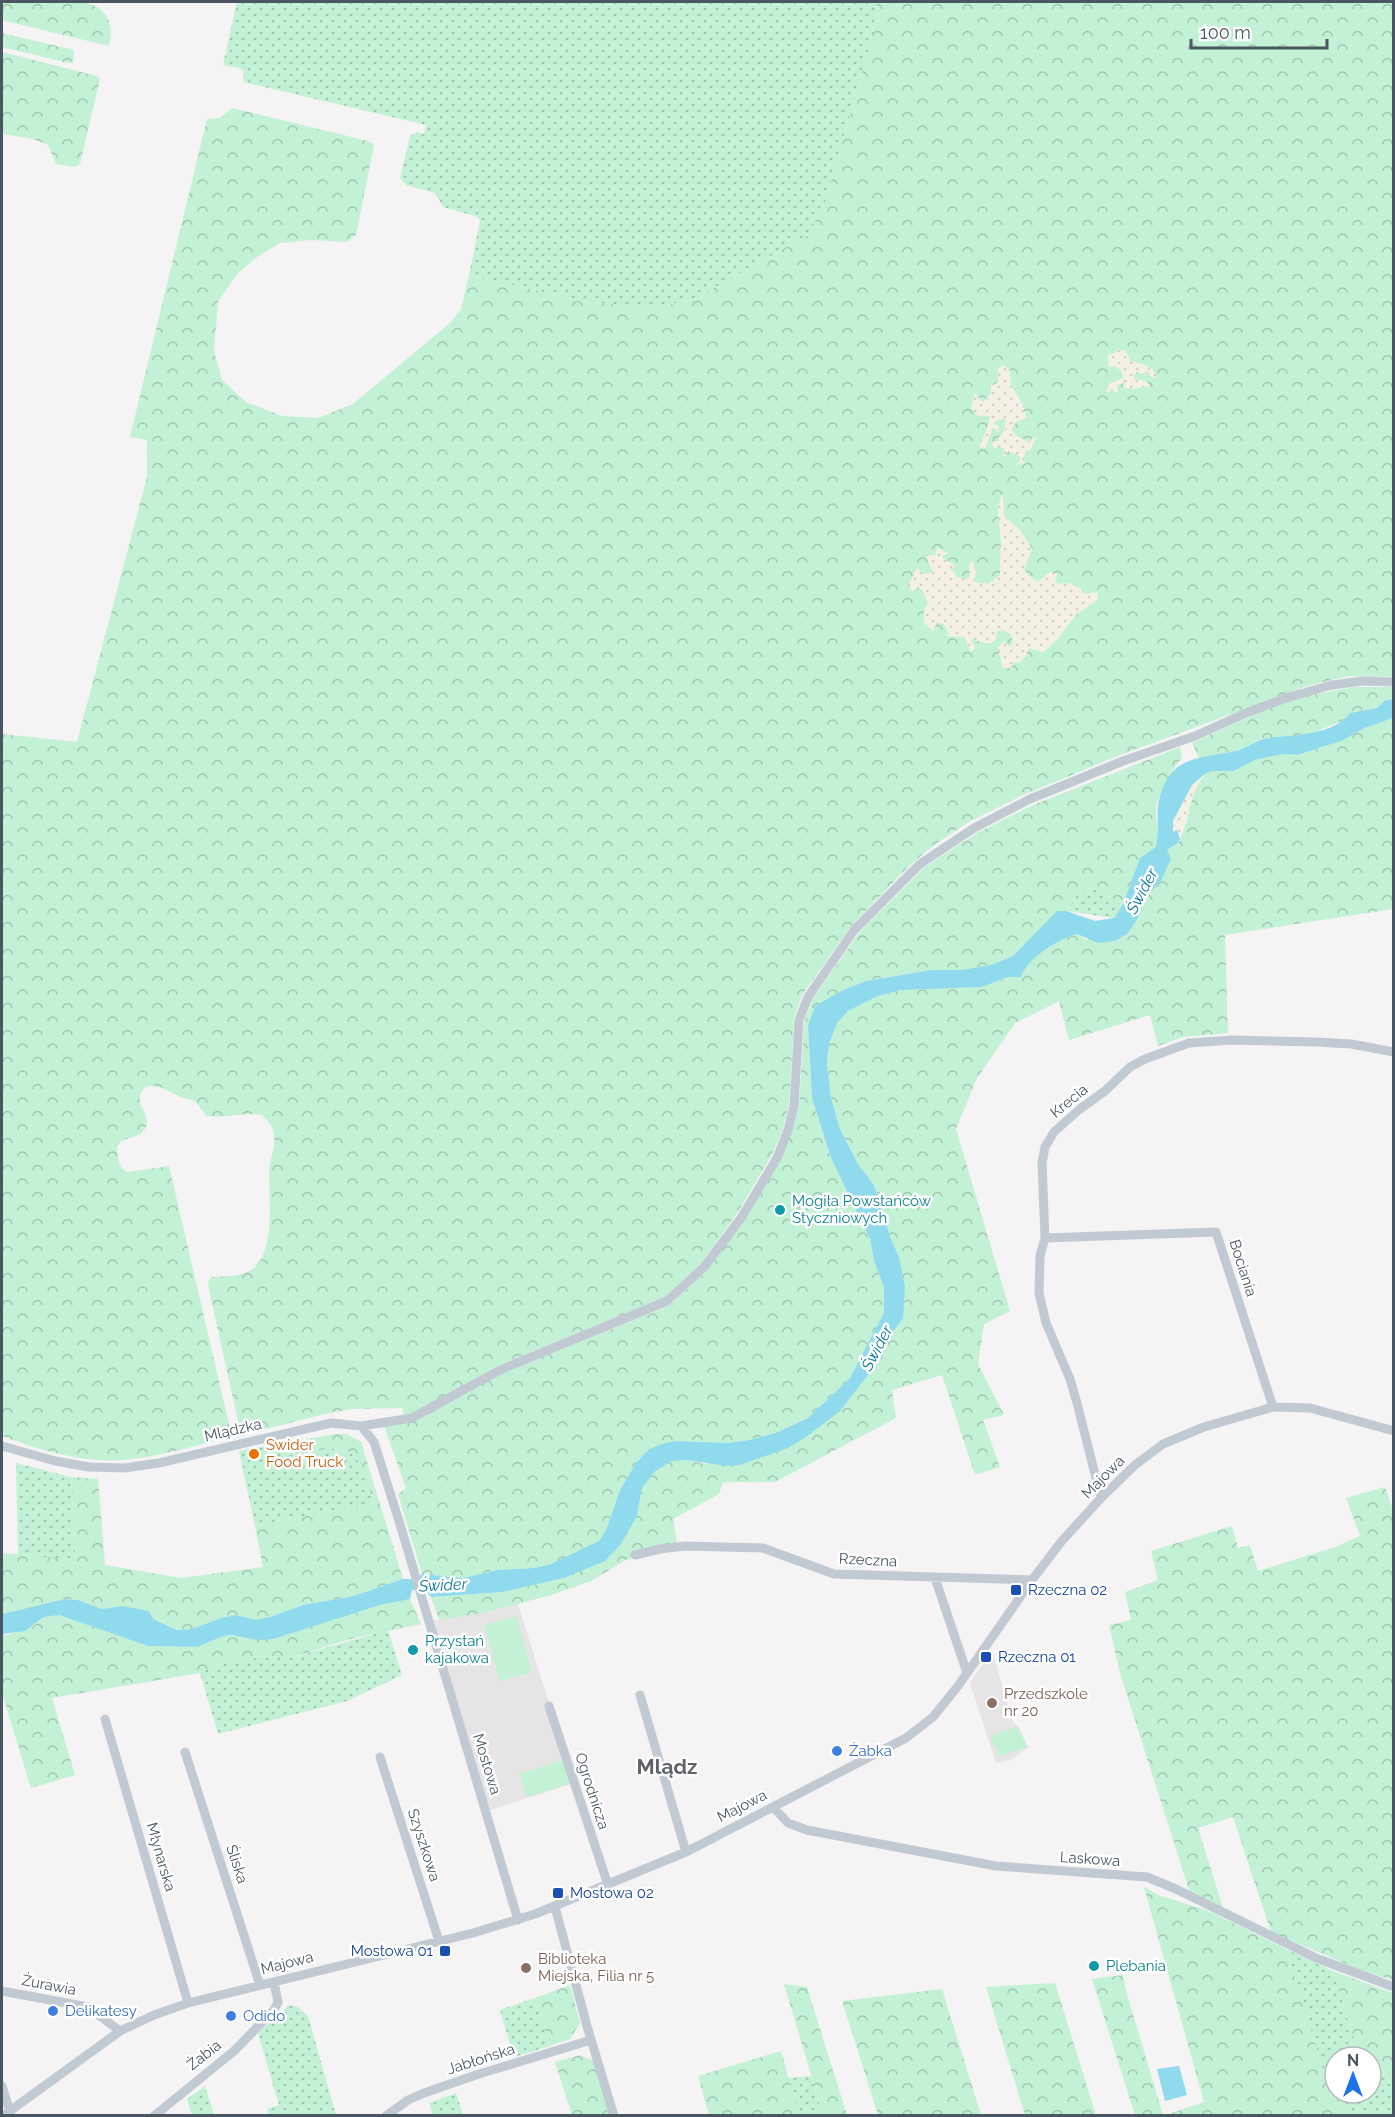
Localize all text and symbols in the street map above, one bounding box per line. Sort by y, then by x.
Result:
scale bar [1191,12,1328,50]
text: 100 m [1200,22,1251,43]
water label: Świder [1121,864,1162,918]
street label: Krecia [1047,1080,1091,1122]
place label: Mogiła Powstańców Styczniowych [792,1192,931,1227]
marker: Mogiła Powstańców Styczniowych [773,1203,787,1217]
street label: Bociania [1225,1237,1261,1299]
water label: Świder [856,1321,897,1375]
street label: Mlądzka [203,1415,263,1445]
place label: Swider Food Truck [266,1436,343,1471]
marker: Swider Food Truck [247,1447,261,1461]
street label: Majowa [1078,1452,1128,1502]
street label: Rzeczna [838,1549,898,1571]
water label: Świder [417,1573,468,1596]
place label: Rzeczna 02 [1028,1581,1107,1599]
marker: Rzeczna 02 [1009,1583,1023,1597]
place label: Przystań kajakowa [425,1632,489,1667]
marker: Przystań kajakowa [406,1643,420,1657]
place label: Rzeczna 01 [998,1648,1076,1666]
marker: Rzeczna 01 [979,1650,993,1664]
place label: Przedszkole nr 20 [1004,1685,1088,1720]
marker: Przedszkole nr 20 [985,1696,999,1710]
street label: Mostowa [469,1731,505,1797]
place label: Żabka [849,1741,892,1760]
marker: Żabka [830,1744,844,1758]
street label: Ogrodnicza [571,1750,613,1832]
district label: Mlądz [637,1754,697,1779]
street label: Majowa [714,1786,770,1826]
street label: Szyszkowa [404,1806,444,1884]
street label: Młynarska [143,1820,179,1894]
street label: Śliska [222,1842,252,1886]
street label: Laskowa [1059,1848,1121,1870]
place label: Mostowa 02 [570,1884,654,1902]
marker: Mostowa 02 [551,1886,565,1900]
place label: Mostowa 01 [351,1942,434,1960]
marker: Mostowa 01 [438,1944,452,1958]
street label: Majowa [259,1948,315,1978]
place label: Biblioteka Miejska, Filia nr 5 [538,1950,654,1985]
place label: Plebania [1106,1957,1166,1975]
marker: Plebania [1087,1959,1101,1973]
marker: Biblioteka Miejska, Filia nr 5 [519,1961,533,1975]
street label: Żurawia [20,1970,78,1999]
place label: Delikatesy [65,2002,137,2020]
marker: Delikatesy [46,2004,60,2018]
place label: Odido [243,2007,285,2025]
marker: Odido [224,2009,238,2023]
street label: Żabia [183,2035,225,2074]
street label: Jabłońska [445,2040,517,2078]
north arrow [1323,2045,1383,2105]
text: N [1347,2051,1359,2070]

